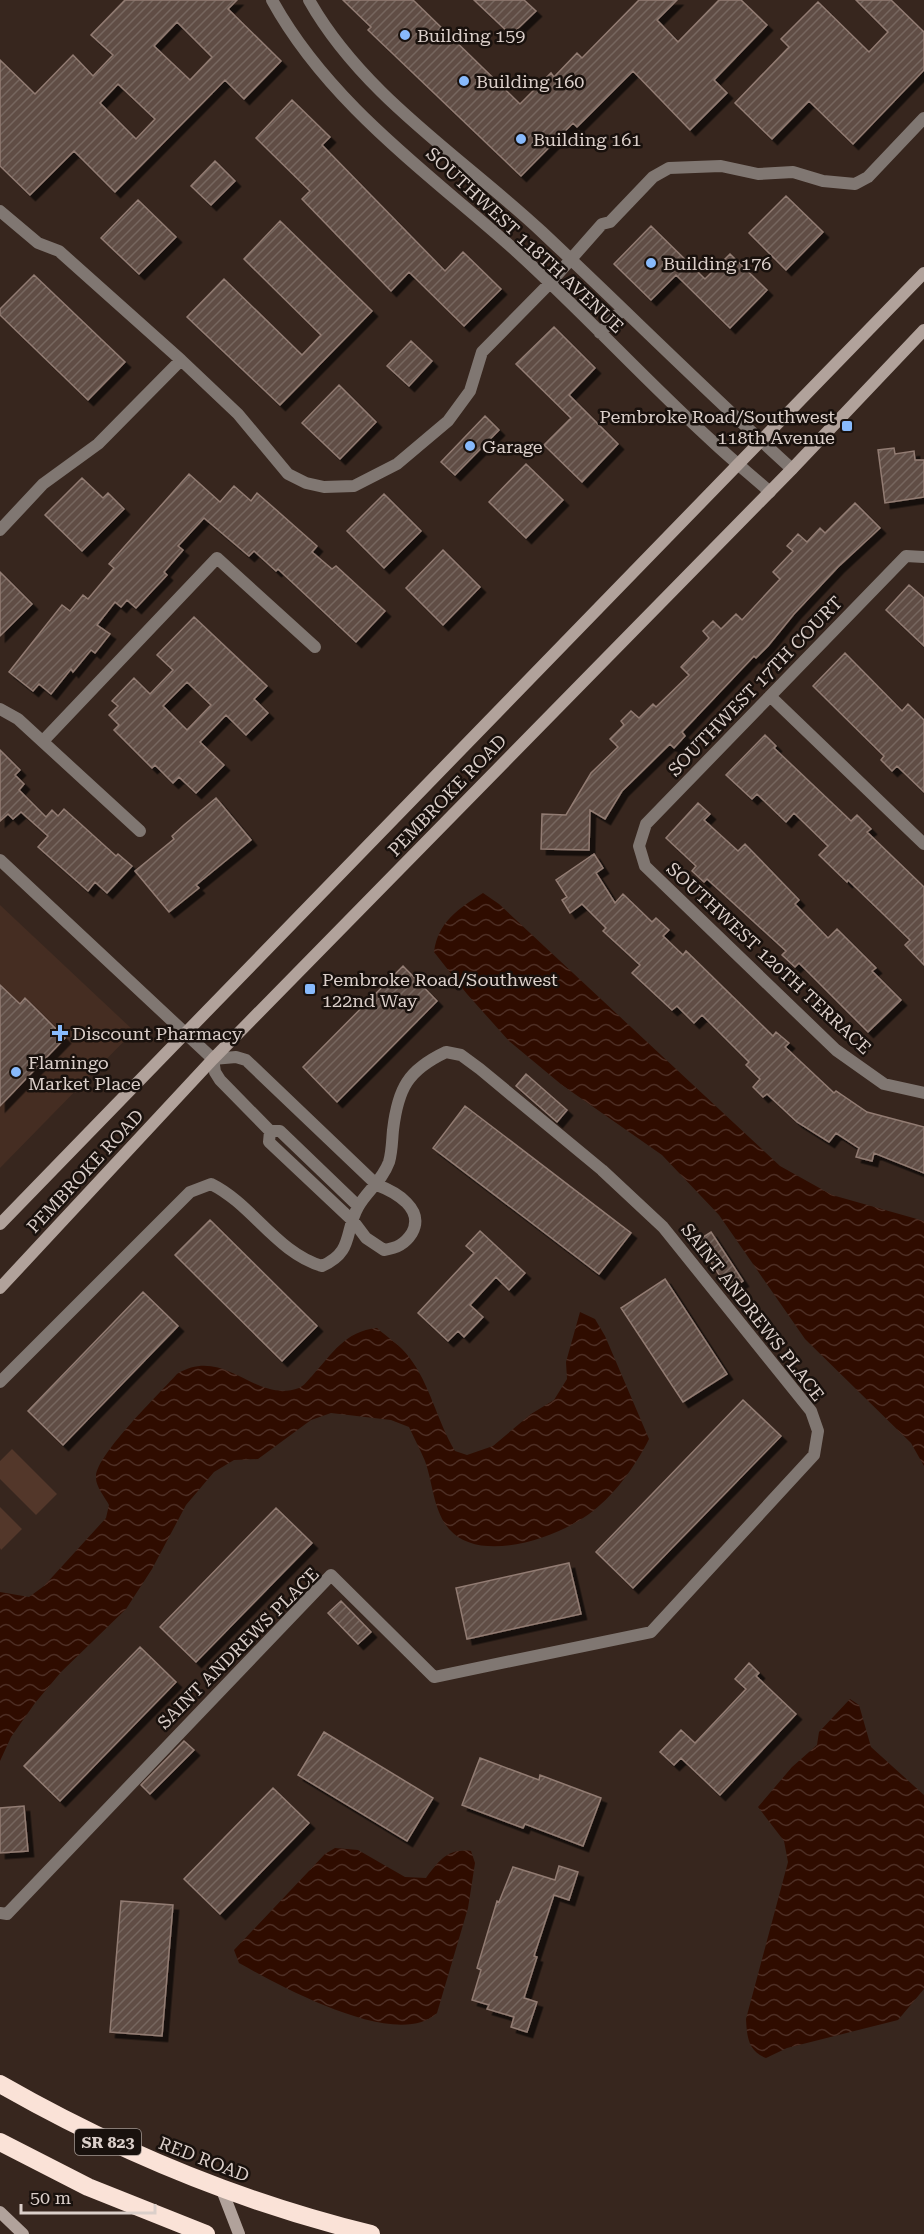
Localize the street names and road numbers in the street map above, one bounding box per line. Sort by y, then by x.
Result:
street label: SOUTHWEST 118TH AVENUE [422,143,628,337]
street label: SOUTHWEST 17TH COURT [663,592,847,780]
street label: PEMBROKE ROAD [384,730,511,860]
street label: SOUTHWEST 120TH TERRACE [663,858,875,1058]
street label: PEMBROKE ROAD [22,1105,148,1237]
street label: SAINT ANDREWS PLACE [677,1219,829,1405]
street label: SAINT ANDREWS PLACE [153,1563,323,1733]
road number: SR 823 [75,2129,141,2155]
street label: RED ROAD [156,2132,252,2186]

